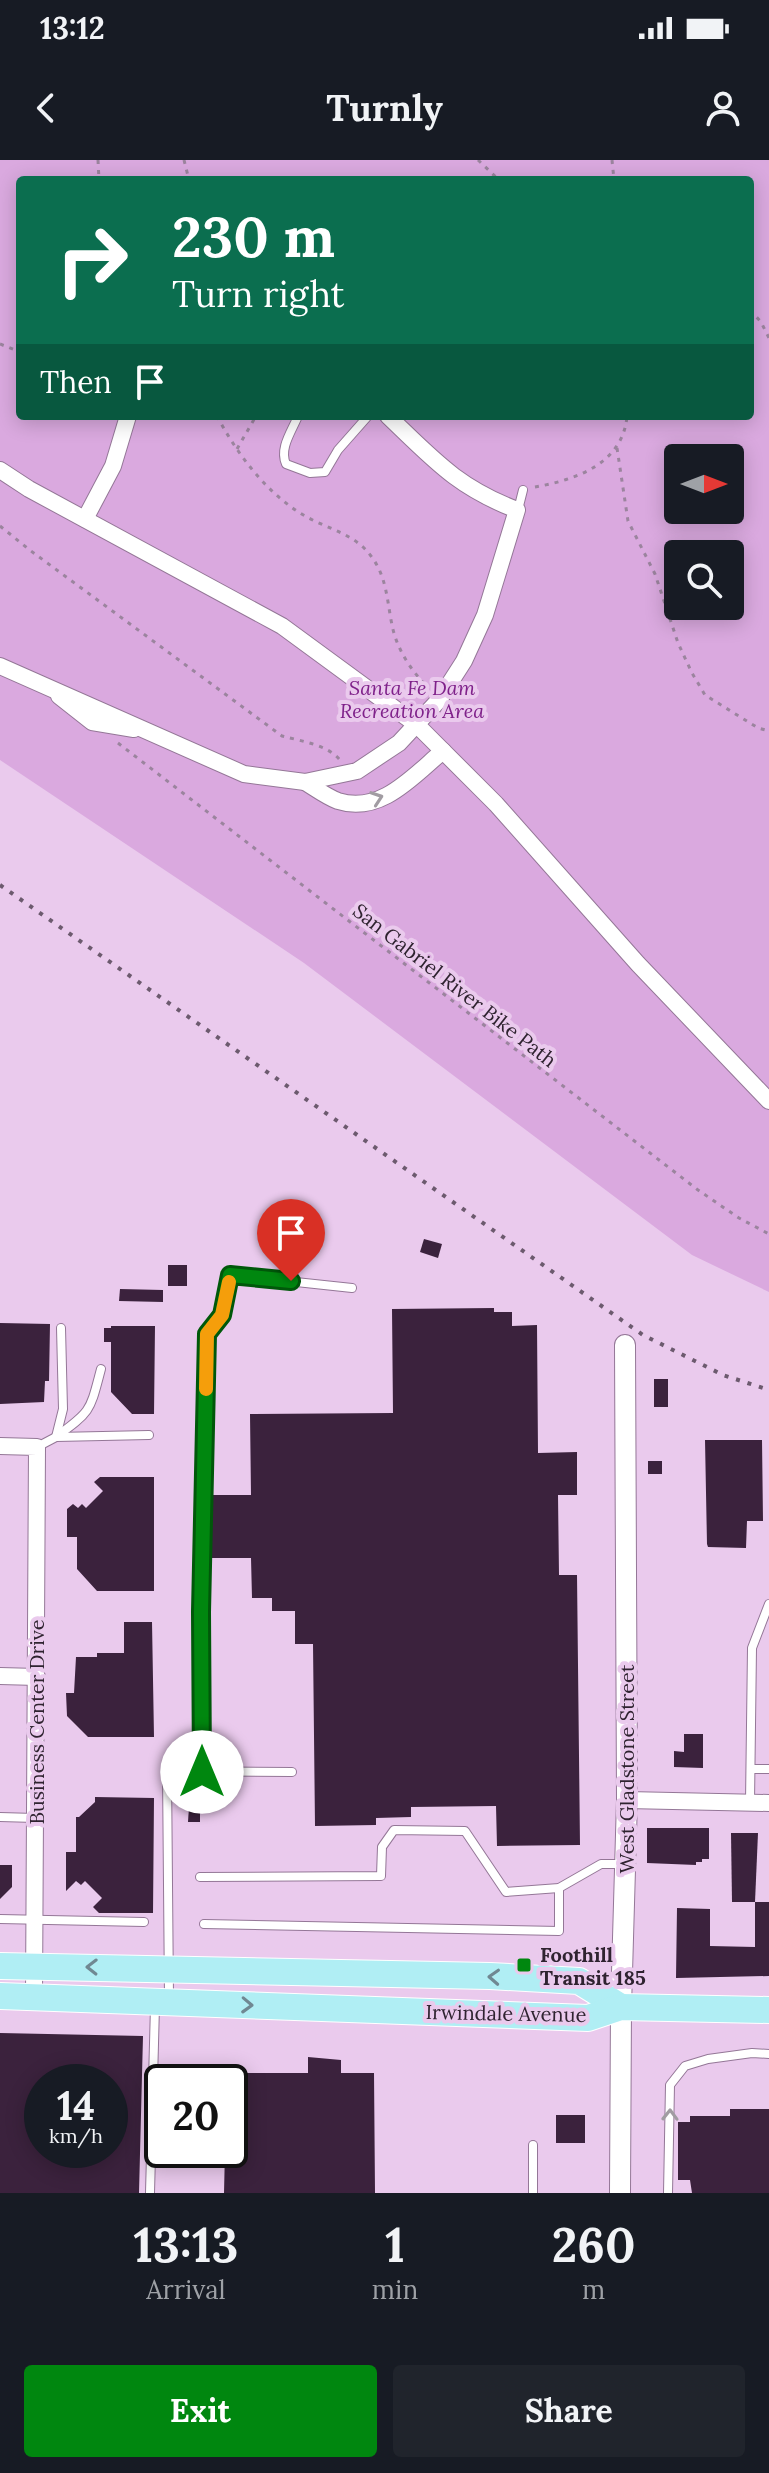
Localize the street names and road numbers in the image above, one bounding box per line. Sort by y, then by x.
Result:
street label: San Gabriel River Bike Path [348,898,562,1072]
street label: Business Center Drive [24,1619,49,1825]
street label: West Gladstone Street [614,1664,639,1873]
street label: Irwindale Avenue [425,1999,587,2027]

